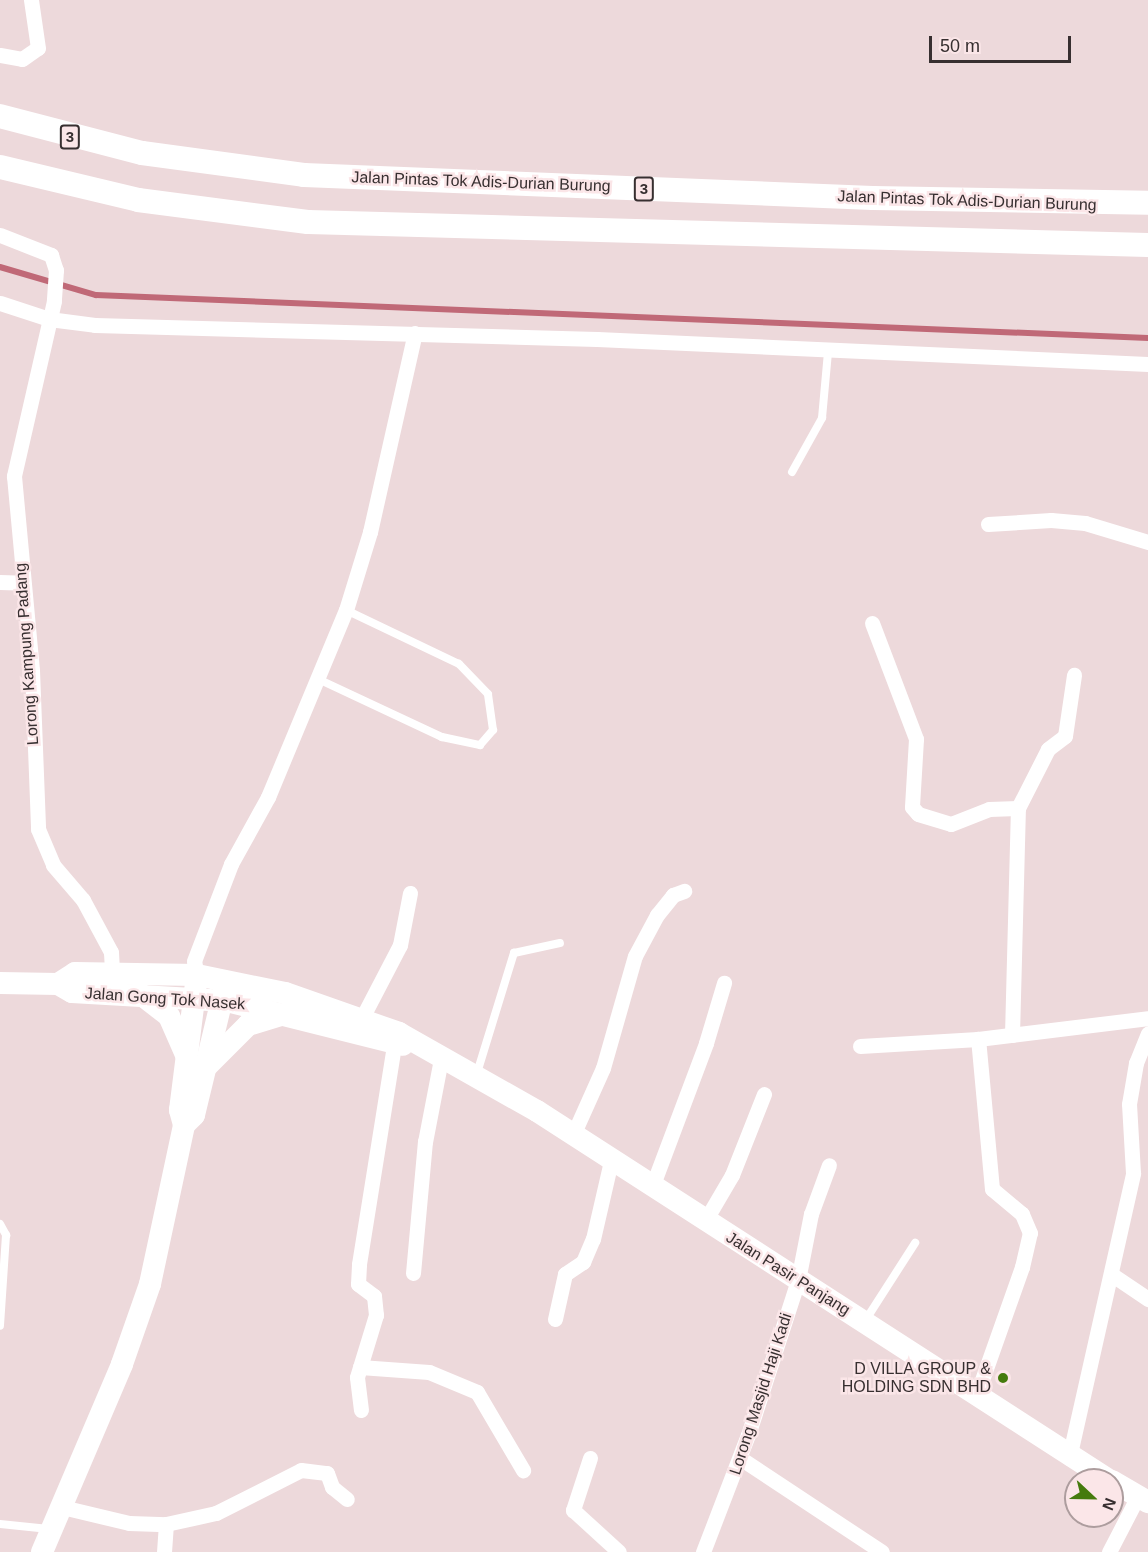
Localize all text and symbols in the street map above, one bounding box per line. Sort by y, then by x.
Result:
scale bar [932,24,1074,62]
text: 50 m [940,36,980,56]
road number: 3 [60,125,80,149]
street label: Jalan Pintas Tok Adis-Durian Burung [350,168,612,196]
road number: 3 [634,177,654,201]
street label: Jalan Pintas Tok Adis-Durian Burung [836,187,1098,215]
street label: Lorong Kampung Padang [11,562,43,746]
street label: Jalan Gong Tok Nasek [84,984,246,1014]
street label: Jalan Pasir Panjang [723,1228,853,1320]
street label: Lorong Masjid Haji Kadi [726,1311,796,1477]
place label: D VILLA GROUP & HOLDING SDN BHD [842,1359,991,1397]
marker: D VILLA GROUP & HOLDING SDN BHD [996,1371,1010,1385]
north arrow [1064,1468,1124,1528]
text: N [1099,1496,1119,1513]

